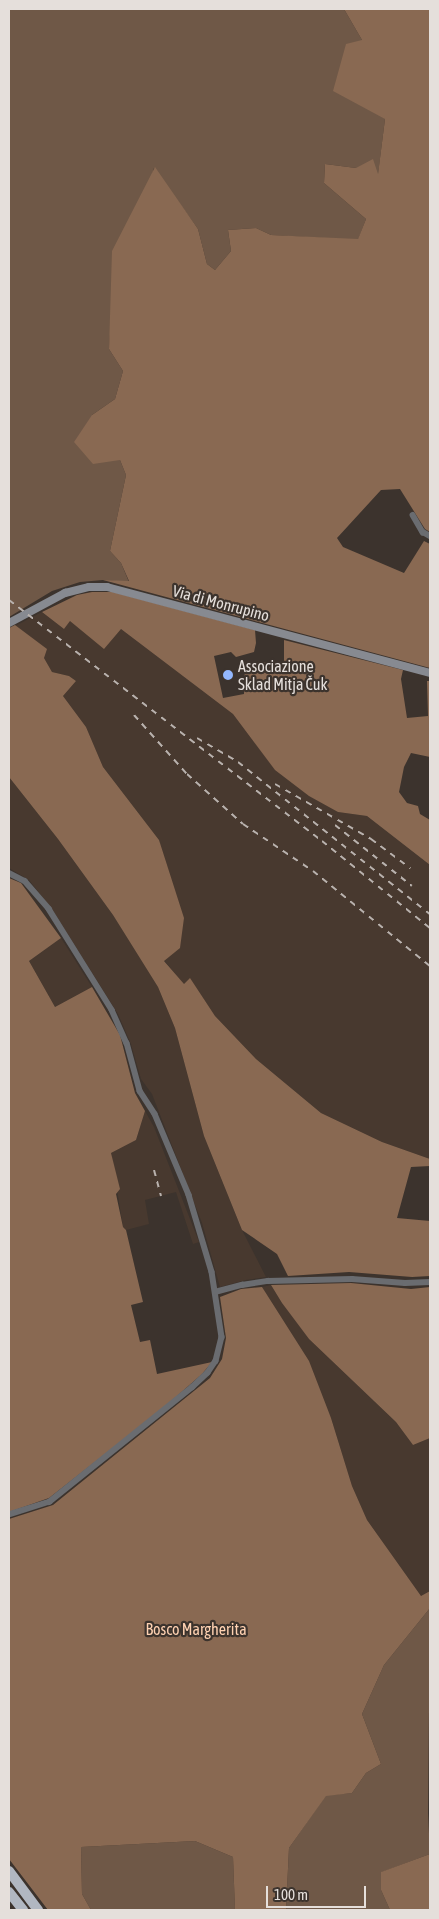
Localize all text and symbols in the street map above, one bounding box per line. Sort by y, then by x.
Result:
street label: Via di Monrupino [170,581,272,625]
place label: Associazione Sklad Mitja Čuk [238,656,328,694]
marker: Associazione Sklad Mitja Čuk [222,669,234,681]
park label: Bosco Margherita [145,1619,247,1639]
scale bar [269,1876,369,1908]
text: 100 m [274,1886,308,1903]

